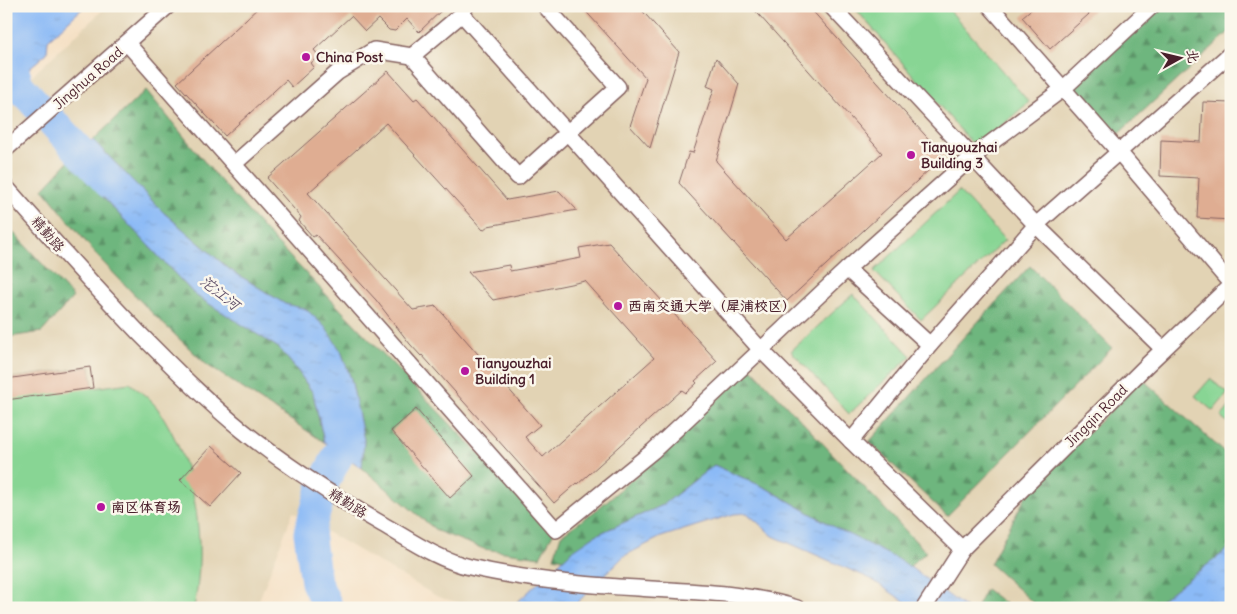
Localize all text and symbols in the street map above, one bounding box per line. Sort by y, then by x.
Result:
north arrow [1154,32,1204,82]
street label: Jinghua Road [49,43,127,113]
place label: China Post [316,48,383,66]
text: 北 [1183,48,1203,64]
marker: China Post [300,51,312,63]
place label: Tianyouzhai Building 3 [921,138,997,172]
marker: Tianyouzhai Building 3 [905,149,917,161]
street label: 精勤路 [27,212,69,256]
water label: 沱江河 [197,271,246,316]
place label: 西南交通大学（犀浦校区） [628,297,796,315]
marker: 西南交通大学（犀浦校区） [612,300,624,312]
place label: Tianyouzhai Building 1 [475,354,551,388]
marker: Tianyouzhai Building 1 [459,365,471,377]
street label: Jingqin Road [1061,381,1131,451]
street label: 精勤路 [325,484,371,522]
place label: 南区体育场 [111,498,181,516]
marker: 南区体育场 [95,501,107,513]

